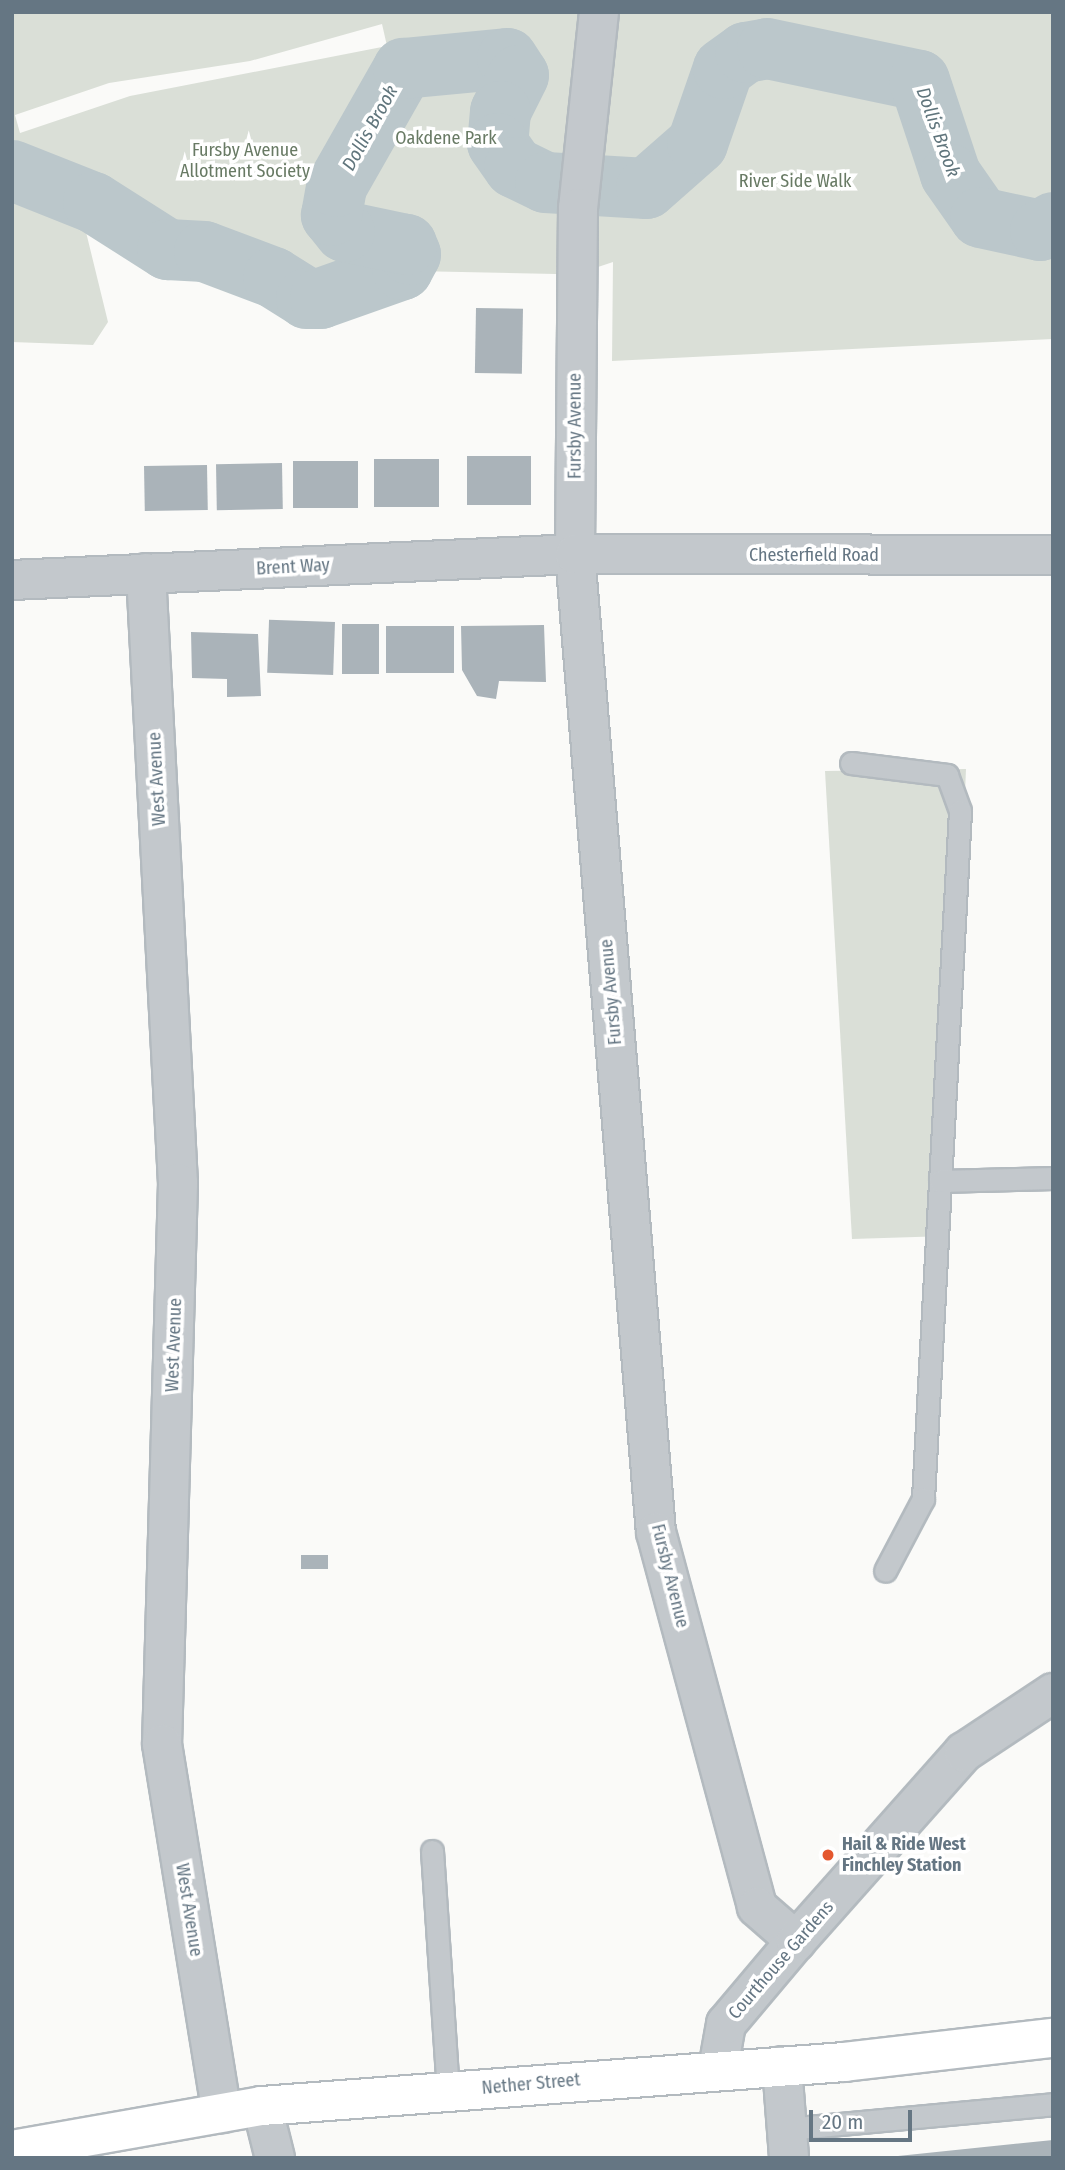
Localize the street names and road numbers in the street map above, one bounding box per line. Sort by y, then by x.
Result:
street label: Fursby Avenue [564,373,586,479]
street label: Chesterfield Road [749,544,879,566]
street label: Brent Way [256,554,330,580]
street label: West Avenue [144,731,170,827]
street label: Fursby Avenue [596,938,626,1046]
street label: West Avenue [162,1298,186,1392]
street label: Fursby Avenue [647,1522,693,1630]
street label: West Avenue [171,1862,207,1958]
street label: Courthouse Gardens [724,1896,838,2024]
street label: Nether Street [481,2069,581,2099]

